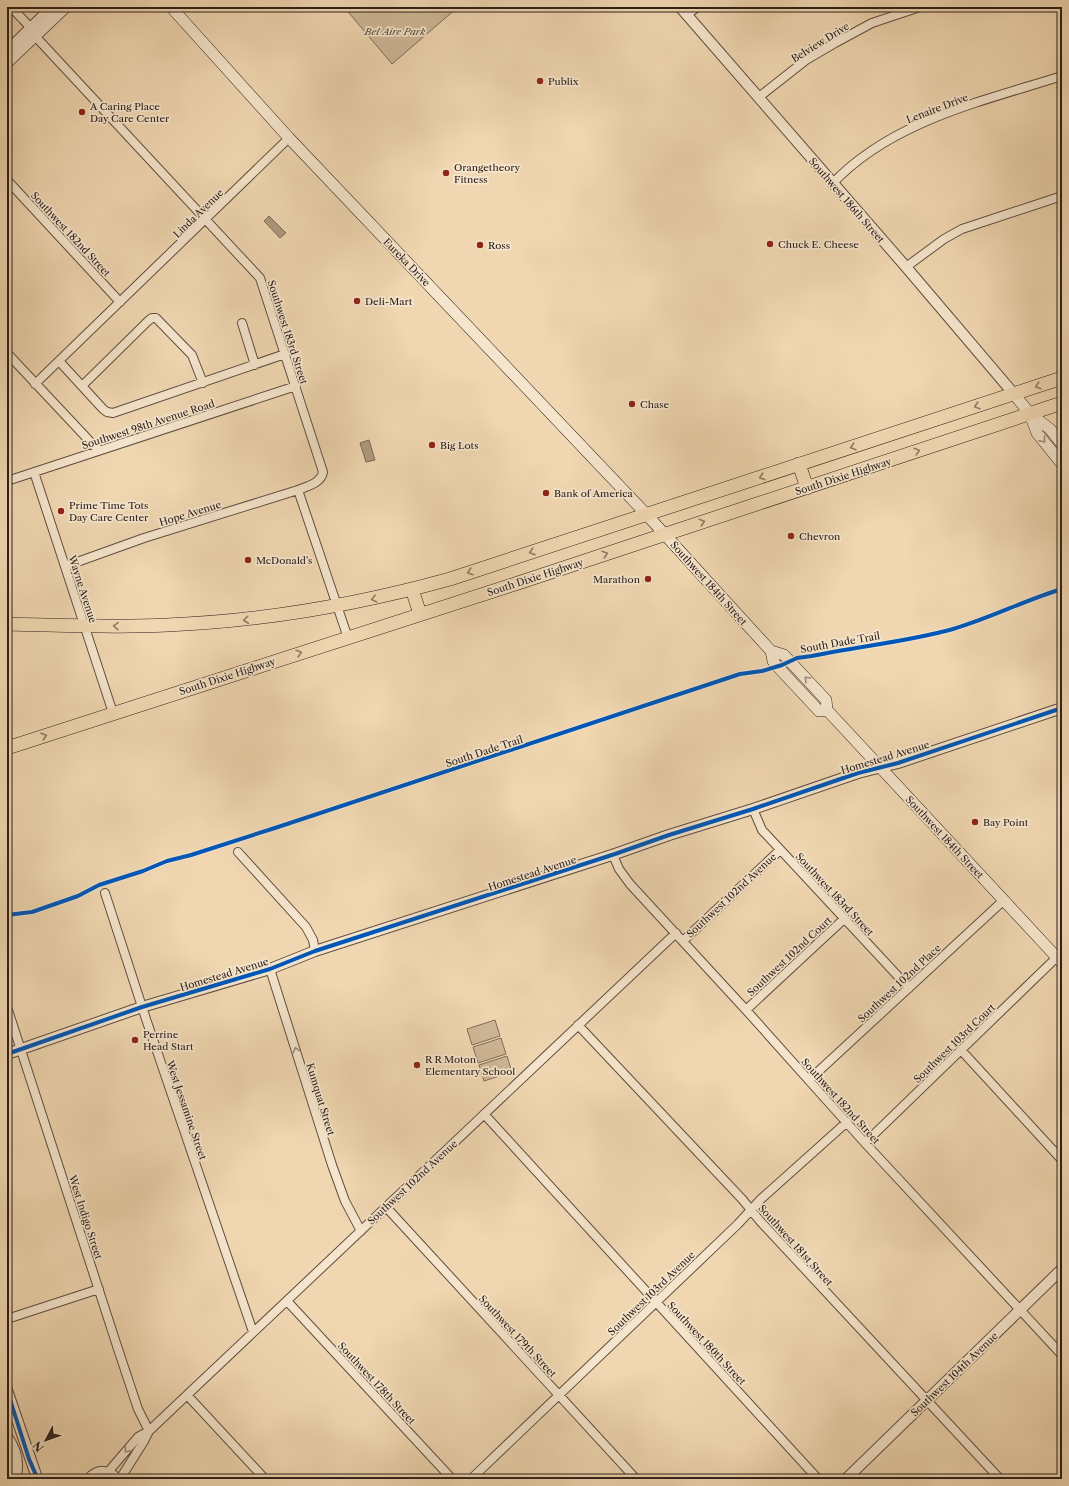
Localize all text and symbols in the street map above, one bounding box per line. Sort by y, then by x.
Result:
street label: Belview Drive [789,19,852,65]
park label: Bel Aire Park [364,25,426,38]
place label: Publix [548,75,579,88]
marker: Publix [535,76,545,86]
street label: Lenaire Drive [904,91,970,126]
place label: A Caring Place Day Care Center [89,100,170,125]
marker: A Caring Place Day Care Center [77,107,87,117]
street label: Southwest 186th Street [806,155,887,246]
place label: Orangetheory Fitness [454,161,521,186]
marker: Orangetheory Fitness [441,168,451,178]
street label: Linda Avenue [170,186,226,241]
street label: Southwest 182nd Street [28,189,114,280]
street label: Eureka Drive [380,235,433,289]
place label: Chuck E. Cheese [778,238,859,251]
place label: Ross [488,239,510,252]
marker: Chuck E. Cheese [765,239,775,249]
marker: Ross [475,240,485,250]
street label: Southwest 183rd Street [265,278,311,386]
place label: Deli-Mart [365,295,413,308]
marker: Deli-Mart [352,296,362,306]
one-way arrow [1034,381,1041,390]
street label: Southwest 98th Avenue Road [80,397,216,452]
place label: Chase [640,398,670,411]
marker: Chase [627,399,637,409]
one-way arrow [973,401,980,410]
one-way arrow [1038,436,1045,443]
place label: Big Lots [440,439,479,452]
marker: Big Lots [427,440,437,450]
one-way arrow [850,442,857,450]
one-way arrow [913,447,920,456]
street label: South Dixie Highway [793,455,893,498]
one-way arrow [759,472,766,480]
place label: Bank of America [554,487,634,500]
marker: Bank of America [541,488,551,498]
street label: Hope Avenue [158,498,223,529]
place label: Prime Time Tots Day Care Center [69,499,149,524]
marker: Prime Time Tots Day Care Center [56,506,66,516]
one-way arrow [698,519,705,527]
place label: Chevron [799,530,841,543]
marker: Chevron [786,531,796,541]
street label: Southwest 184th Street [667,539,750,628]
one-way arrow [528,547,535,556]
one-way arrow [601,550,608,559]
street label: Wayne Avenue [65,553,100,625]
place label: McDonald's [256,554,312,567]
marker: McDonald's [243,555,253,565]
street label: South Dixie Highway [485,556,585,599]
one-way arrow [467,567,474,576]
place label: Marathon [593,573,641,586]
marker: Marathon [643,574,653,584]
one-way arrow [371,594,377,602]
one-way arrow [243,615,249,624]
one-way arrow [113,622,119,630]
street label: South Dade Trail [799,629,881,656]
one-way arrow [296,649,303,658]
street label: South Dixie Highway [177,655,277,698]
one-way arrow [804,676,812,684]
one-way arrow [40,732,47,741]
street label: South Dade Trail [444,733,524,770]
street label: Homestead Avenue [839,738,931,777]
street label: Southwest 184th Street [903,793,987,882]
place label: Bay Point [983,816,1029,829]
marker: Bay Point [970,817,980,827]
street label: Southwest 102nd Avenue [684,850,779,940]
street label: Southwest 183rd Street [793,850,877,939]
street label: Homestead Avenue [486,853,578,894]
street label: Southwest 102nd Court [744,913,835,999]
street label: Southwest 102nd Place [855,941,944,1025]
street label: Homestead Avenue [178,955,270,994]
street label: Southwest 103rd Court [911,1001,998,1086]
place label: Perrine Head Start [143,1028,194,1053]
marker: Perrine Head Start [130,1035,140,1045]
one-way arrow [292,1047,301,1054]
place label: R R Moton Elementary School [425,1053,515,1078]
street label: Southwest 182nd Street [799,1056,883,1147]
street label: West Jessamine Street [163,1058,210,1162]
marker: R R Moton Elementary School [412,1060,422,1070]
street label: Kumquat Street [303,1061,338,1137]
street label: Southwest 102nd Avenue [365,1137,460,1227]
street label: West Indigo Street [65,1172,105,1261]
street label: Southwest 181st Street [756,1202,836,1289]
street label: Southwest 103rd Avenue [605,1248,698,1338]
street label: Southwest 179th Street [476,1293,559,1380]
street label: Southwest 180th Street [665,1299,749,1388]
street label: Southwest 104th Avenue [908,1329,1001,1419]
street label: Southwest 178th Street [335,1339,418,1428]
north arrow [26,1420,66,1460]
text: N [30,1438,47,1455]
one-way arrow [125,1445,132,1453]

